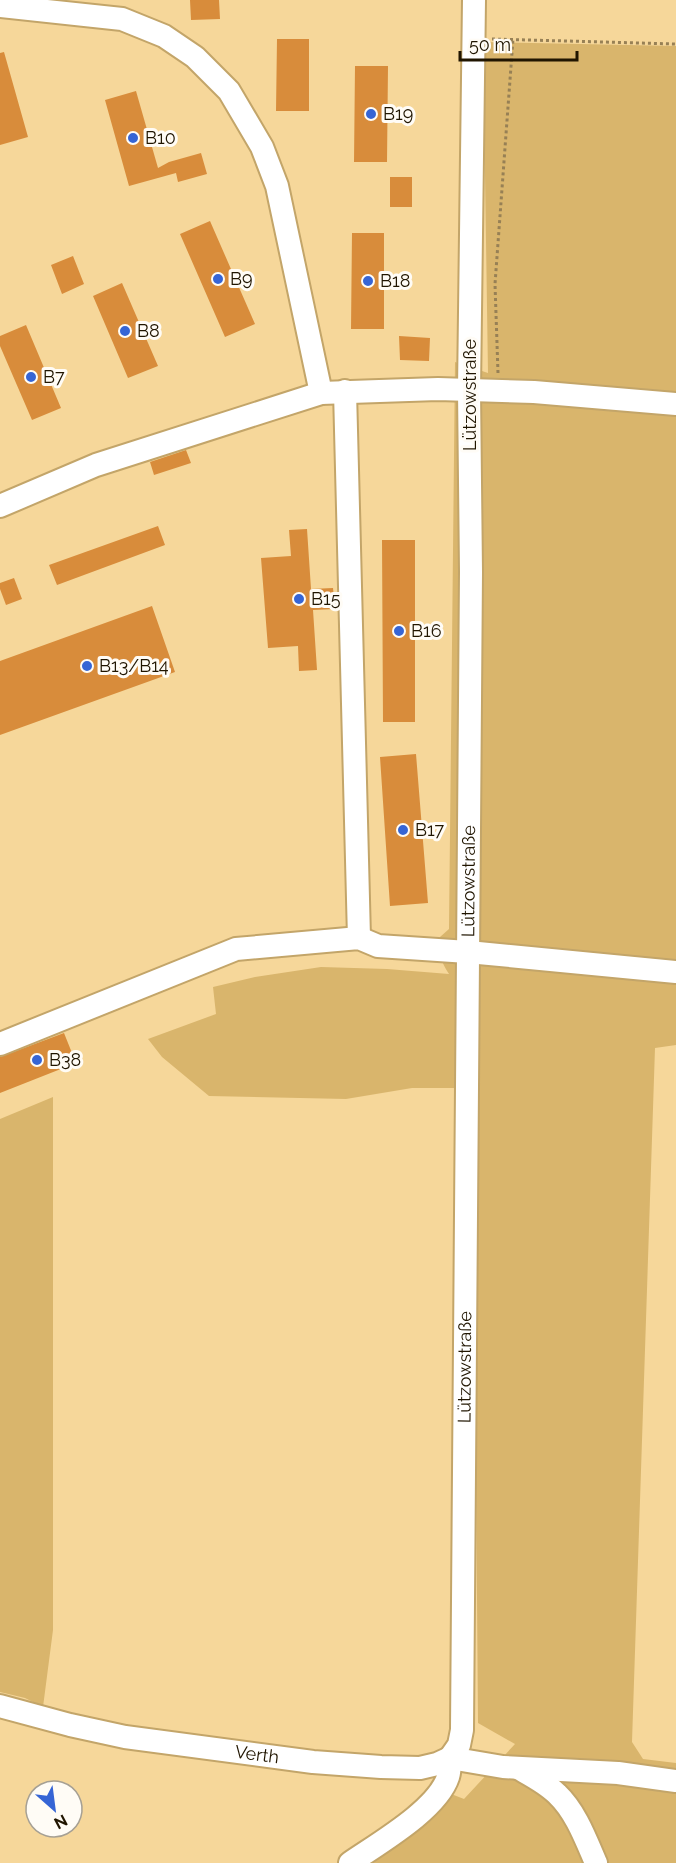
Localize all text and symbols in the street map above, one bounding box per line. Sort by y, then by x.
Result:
scale bar [460,24,577,62]
text: 50 m [469,34,511,55]
place label: B19 [383,103,413,124]
marker: B19 [364,107,378,121]
place label: B10 [145,127,176,148]
marker: B10 [126,131,140,145]
place label: B9 [230,268,253,289]
place label: B18 [380,270,410,291]
marker: B9 [211,272,225,286]
marker: B18 [361,274,375,288]
place label: B8 [137,320,160,341]
marker: B8 [118,324,132,338]
street label: Lützowstraße [459,339,480,451]
place label: B7 [43,366,65,387]
marker: B7 [24,370,38,384]
place label: B15 [311,588,341,609]
marker: B15 [292,592,306,606]
place label: B16 [411,620,442,641]
marker: B16 [392,624,406,638]
place label: B13/B14 [99,655,169,676]
marker: B13/B14 [80,659,94,673]
place label: B17 [415,819,445,840]
marker: B17 [396,823,410,837]
street label: Lützowstraße [457,825,479,937]
place label: B38 [49,1049,81,1070]
marker: B38 [30,1053,44,1067]
street label: Lützowstraße [453,1311,475,1423]
street label: Verth [234,1741,281,1767]
north arrow [24,1779,84,1839]
text: N [51,1811,71,1833]

